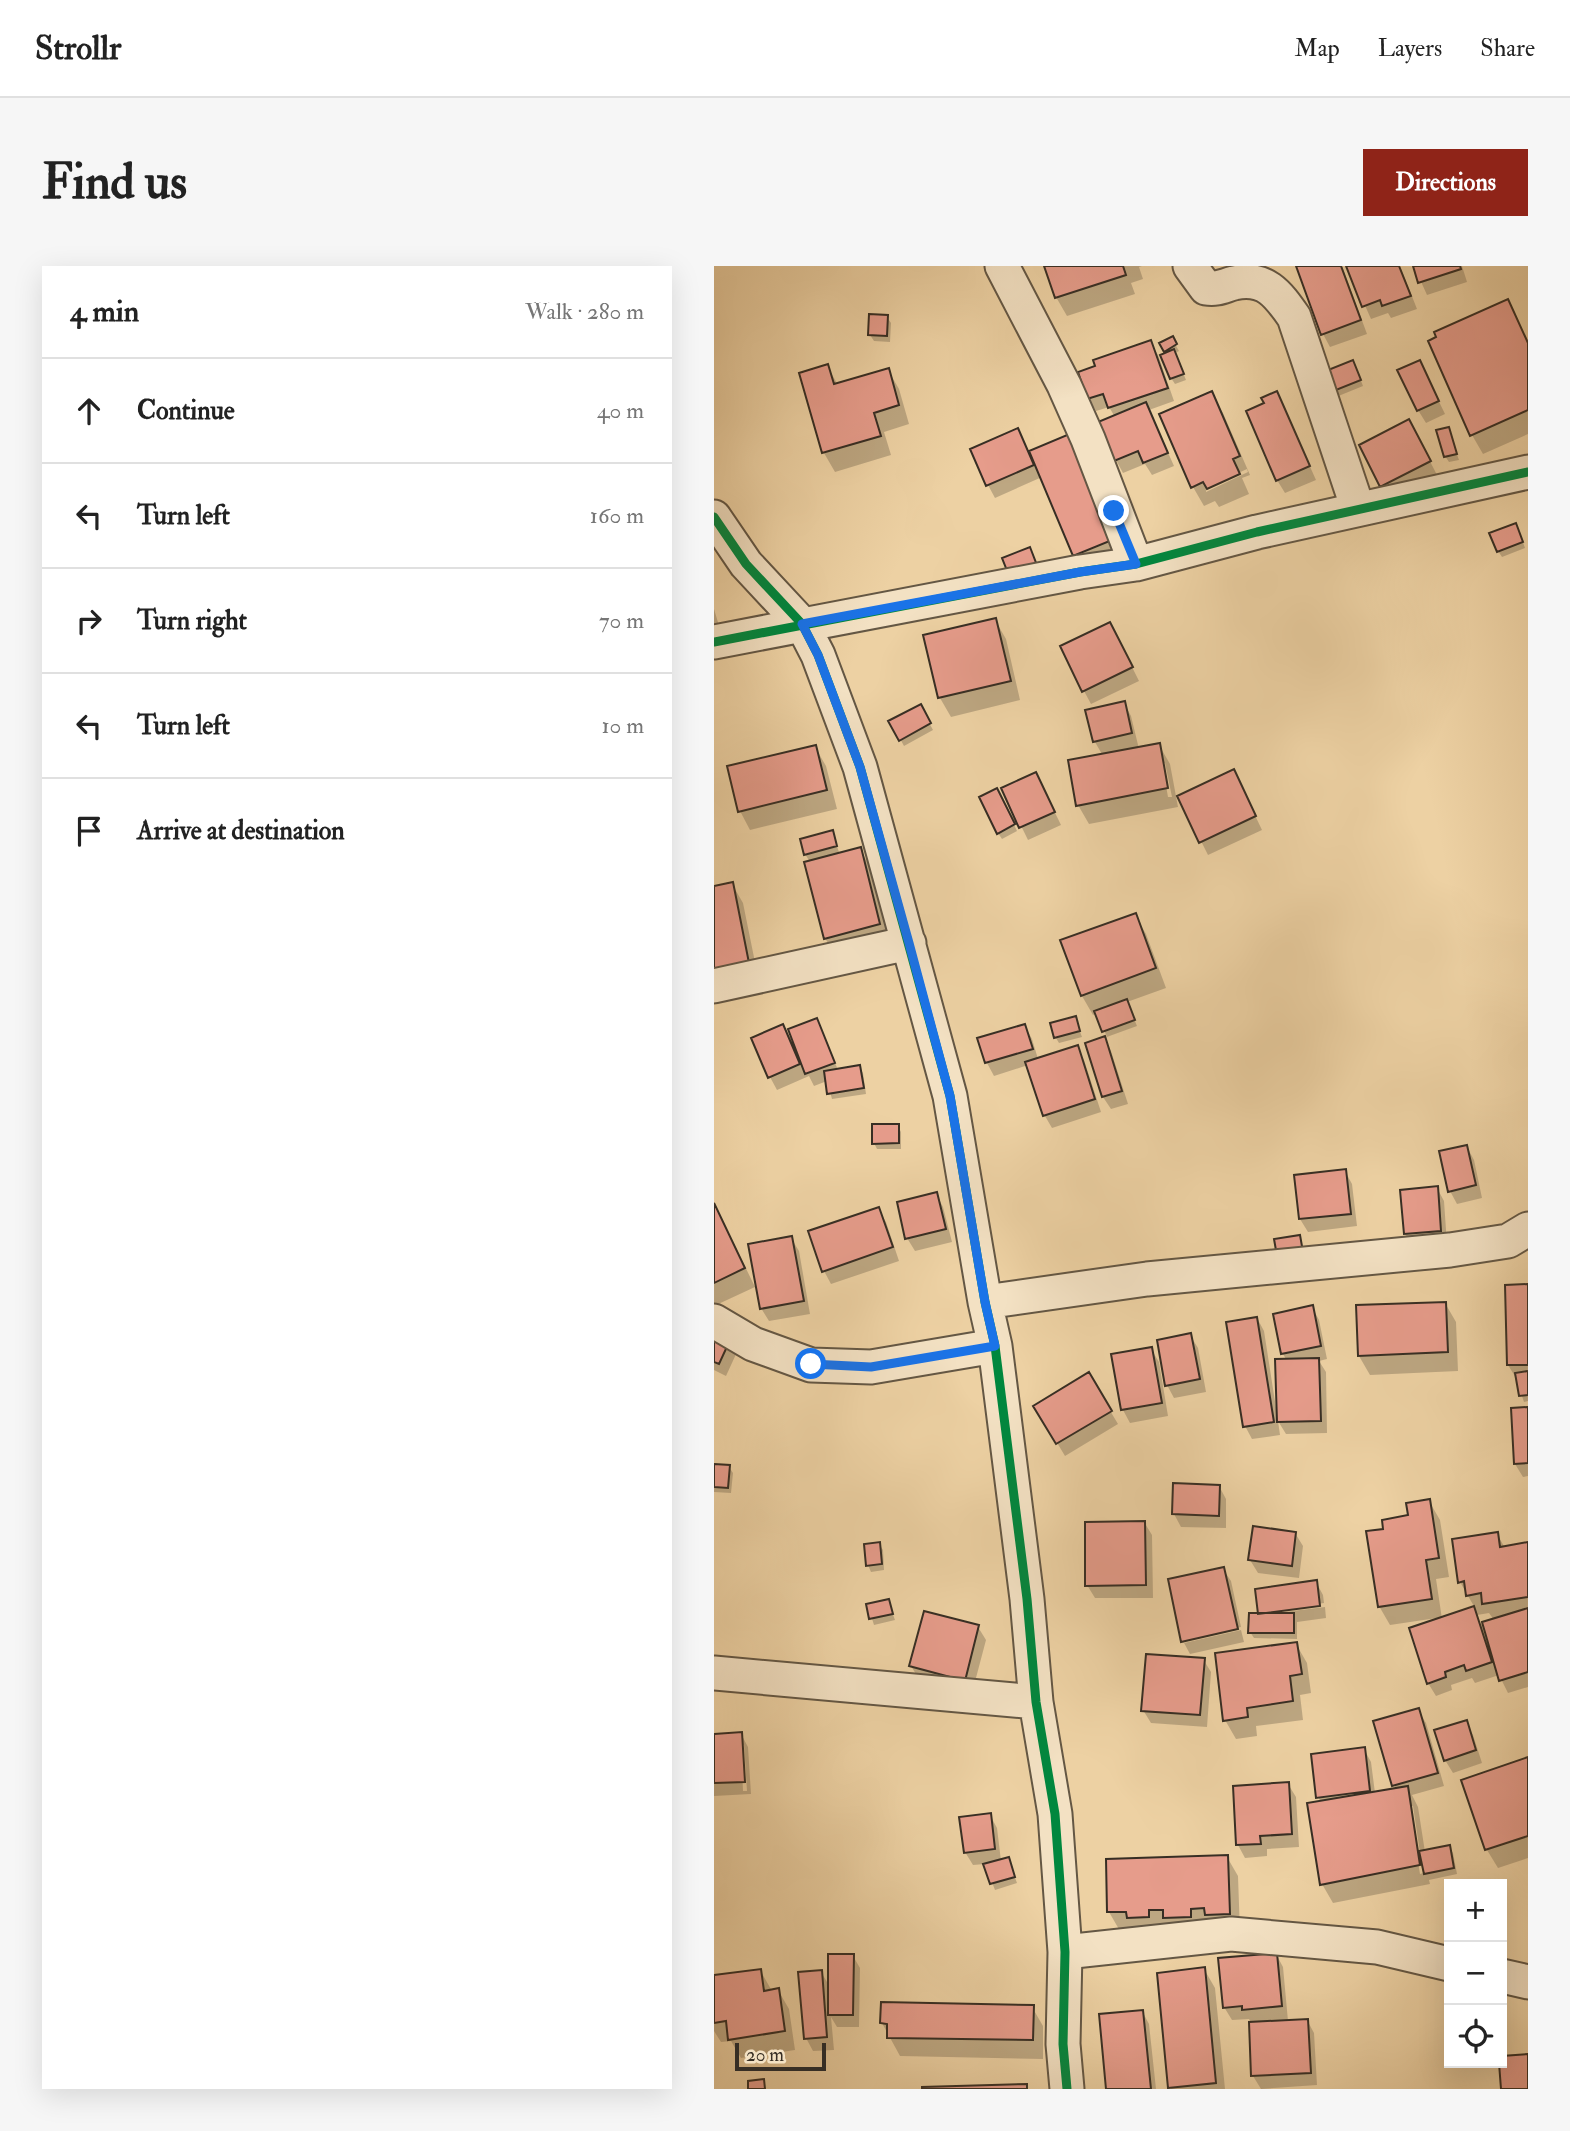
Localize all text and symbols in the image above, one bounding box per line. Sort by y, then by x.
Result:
text: Strollr [35,28,121,69]
text: Map [1295,33,1340,64]
text: Layers [1378,33,1442,64]
text: Share [1480,33,1535,64]
button: Directions [1363,149,1528,216]
text: Find us [42,152,187,213]
text: 4 min [70,293,139,330]
text: Walk · 280 m [525,297,644,326]
icon: ahead [70,392,108,430]
text: Continue [137,395,235,427]
text: 40 m [597,396,644,425]
route end [1098,495,1129,526]
icon: left [70,497,108,535]
text: Turn left [137,500,230,532]
text: 160 m [590,501,644,530]
icon: right [70,602,108,640]
text: Turn right [137,605,247,637]
text: 70 m [599,606,644,635]
icon: left [70,707,108,745]
text: Turn left [137,710,230,742]
text: 10 m [601,711,644,740]
icon: arrive [70,812,108,850]
text: Arrive at destination [137,815,345,847]
route start [795,1348,826,1379]
map controls [1444,1879,1507,2068]
button: + [1444,1879,1507,1942]
button: − [1444,1942,1507,2005]
button: locate [1444,2005,1507,2068]
scale bar [735,2040,826,2072]
text: 20 m [746,2043,784,2067]

